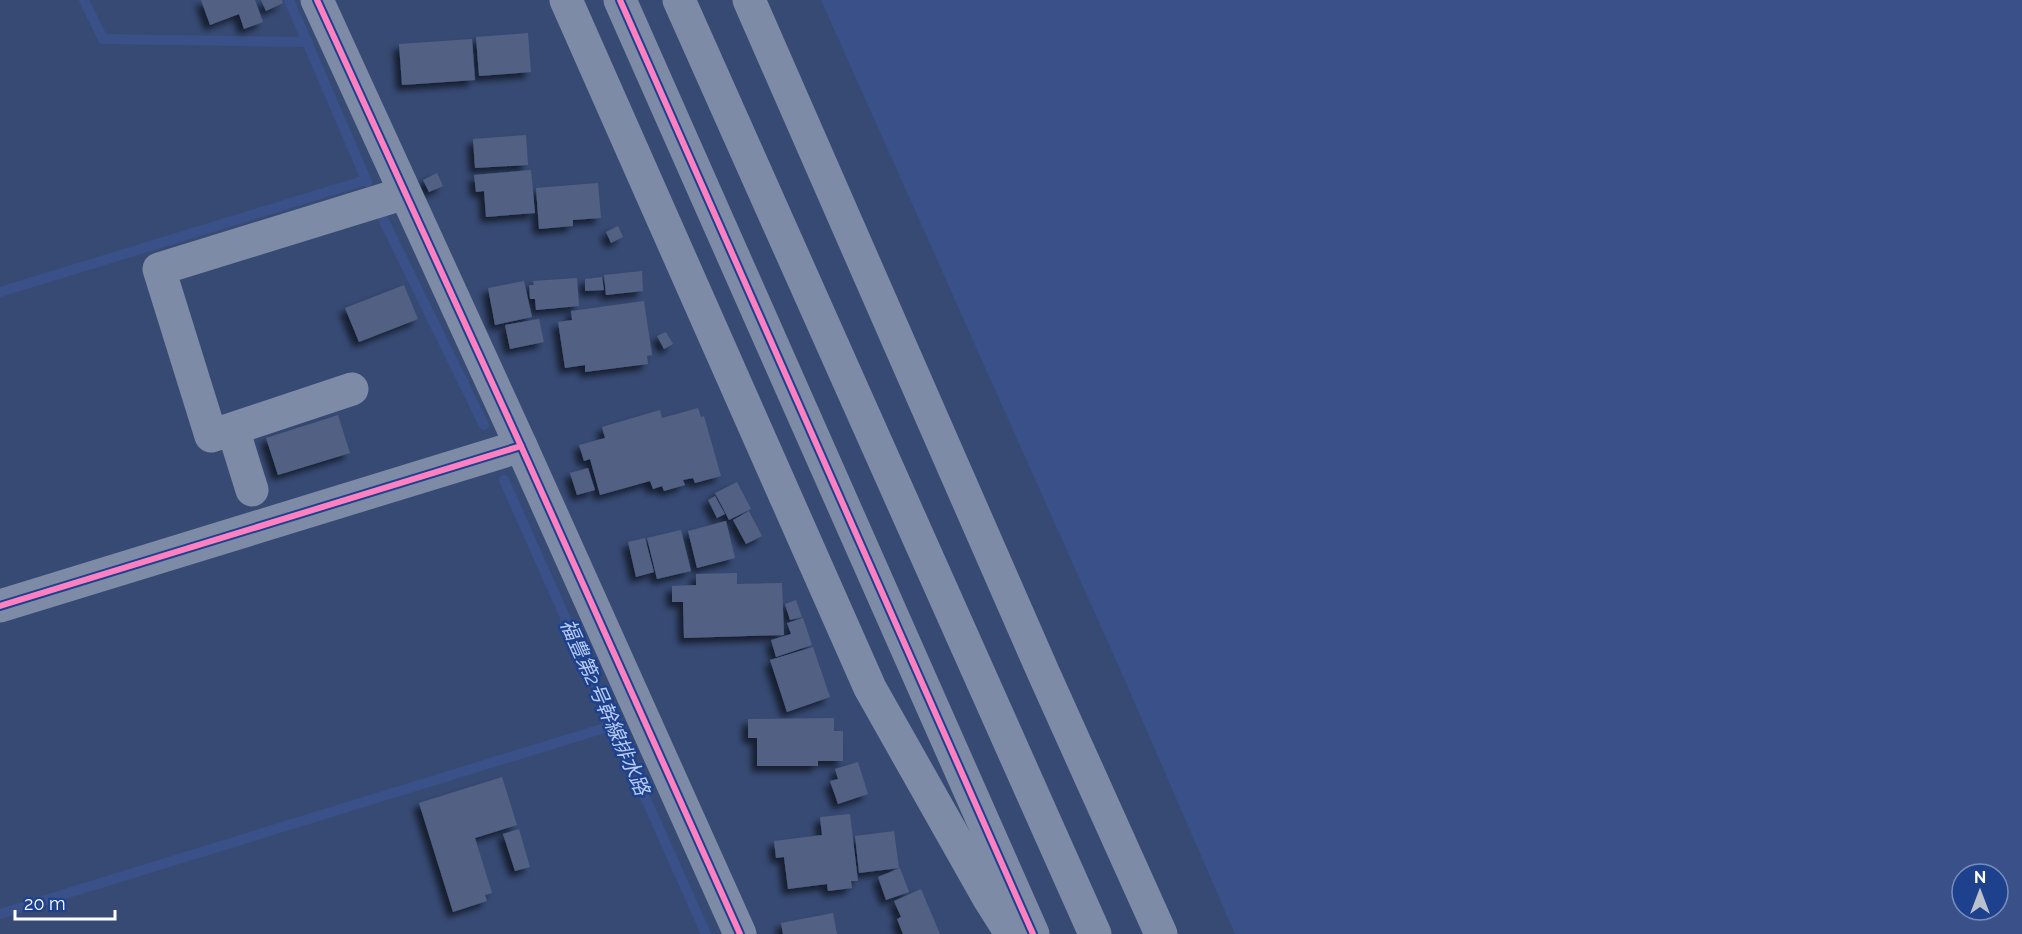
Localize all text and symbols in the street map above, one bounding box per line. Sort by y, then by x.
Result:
water label: 福豊第2号幹線排水路 [555,615,655,801]
north arrow [1950,862,2010,922]
text: N [1974,868,1986,887]
scale bar [15,883,116,921]
text: 20 m [24,893,66,914]

